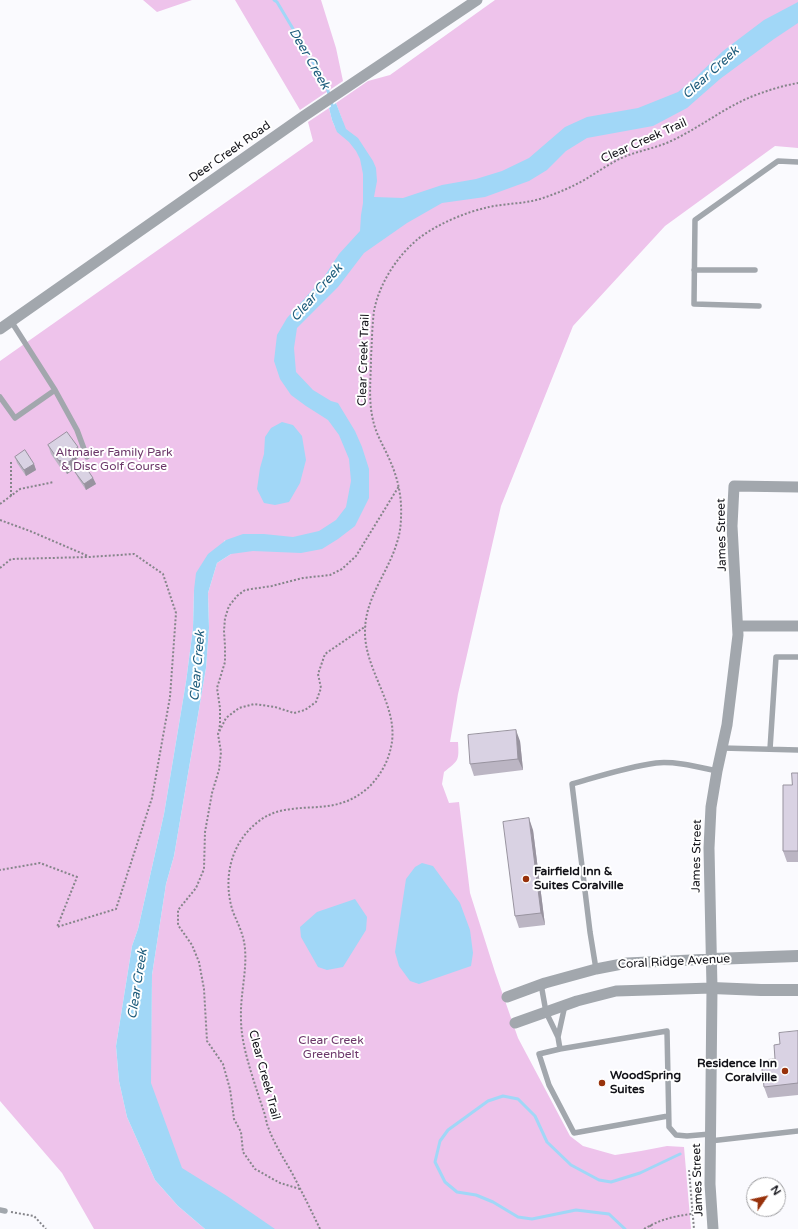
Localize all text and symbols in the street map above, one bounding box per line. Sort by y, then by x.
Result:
water label: Deer Creek [285,26,333,92]
water label: Clear Creek [679,44,743,102]
street label: Clear Creek Trail [599,116,689,166]
street label: Deer Creek Road [186,119,274,185]
water label: Clear Creek [288,261,346,325]
street label: Clear Creek Trail [355,314,373,406]
park label: Altmaier Family Park & Disc Golf Course [55,446,173,474]
street label: James Street [714,498,730,572]
water label: Clear Creek [187,630,209,702]
street label: James Street [689,819,705,893]
place label: Fairfield Inn & Suites Coralville [534,865,624,893]
marker: Fairfield Inn & Suites Coralville [521,874,531,884]
water label: Clear Creek [125,948,151,1020]
street label: Coral Ridge Avenue [617,952,731,972]
street label: Clear Creek Trail [245,1029,283,1121]
park label: Clear Creek Greenbelt [298,1034,364,1062]
place label: Residence Inn Coralville [697,1057,777,1085]
marker: Residence Inn Coralville [780,1066,790,1076]
place label: WoodSpring Suites [610,1069,681,1097]
marker: WoodSpring Suites [597,1078,607,1088]
street label: James Street [690,1143,706,1217]
north arrow [746,1177,786,1217]
text: N [768,1183,783,1198]

